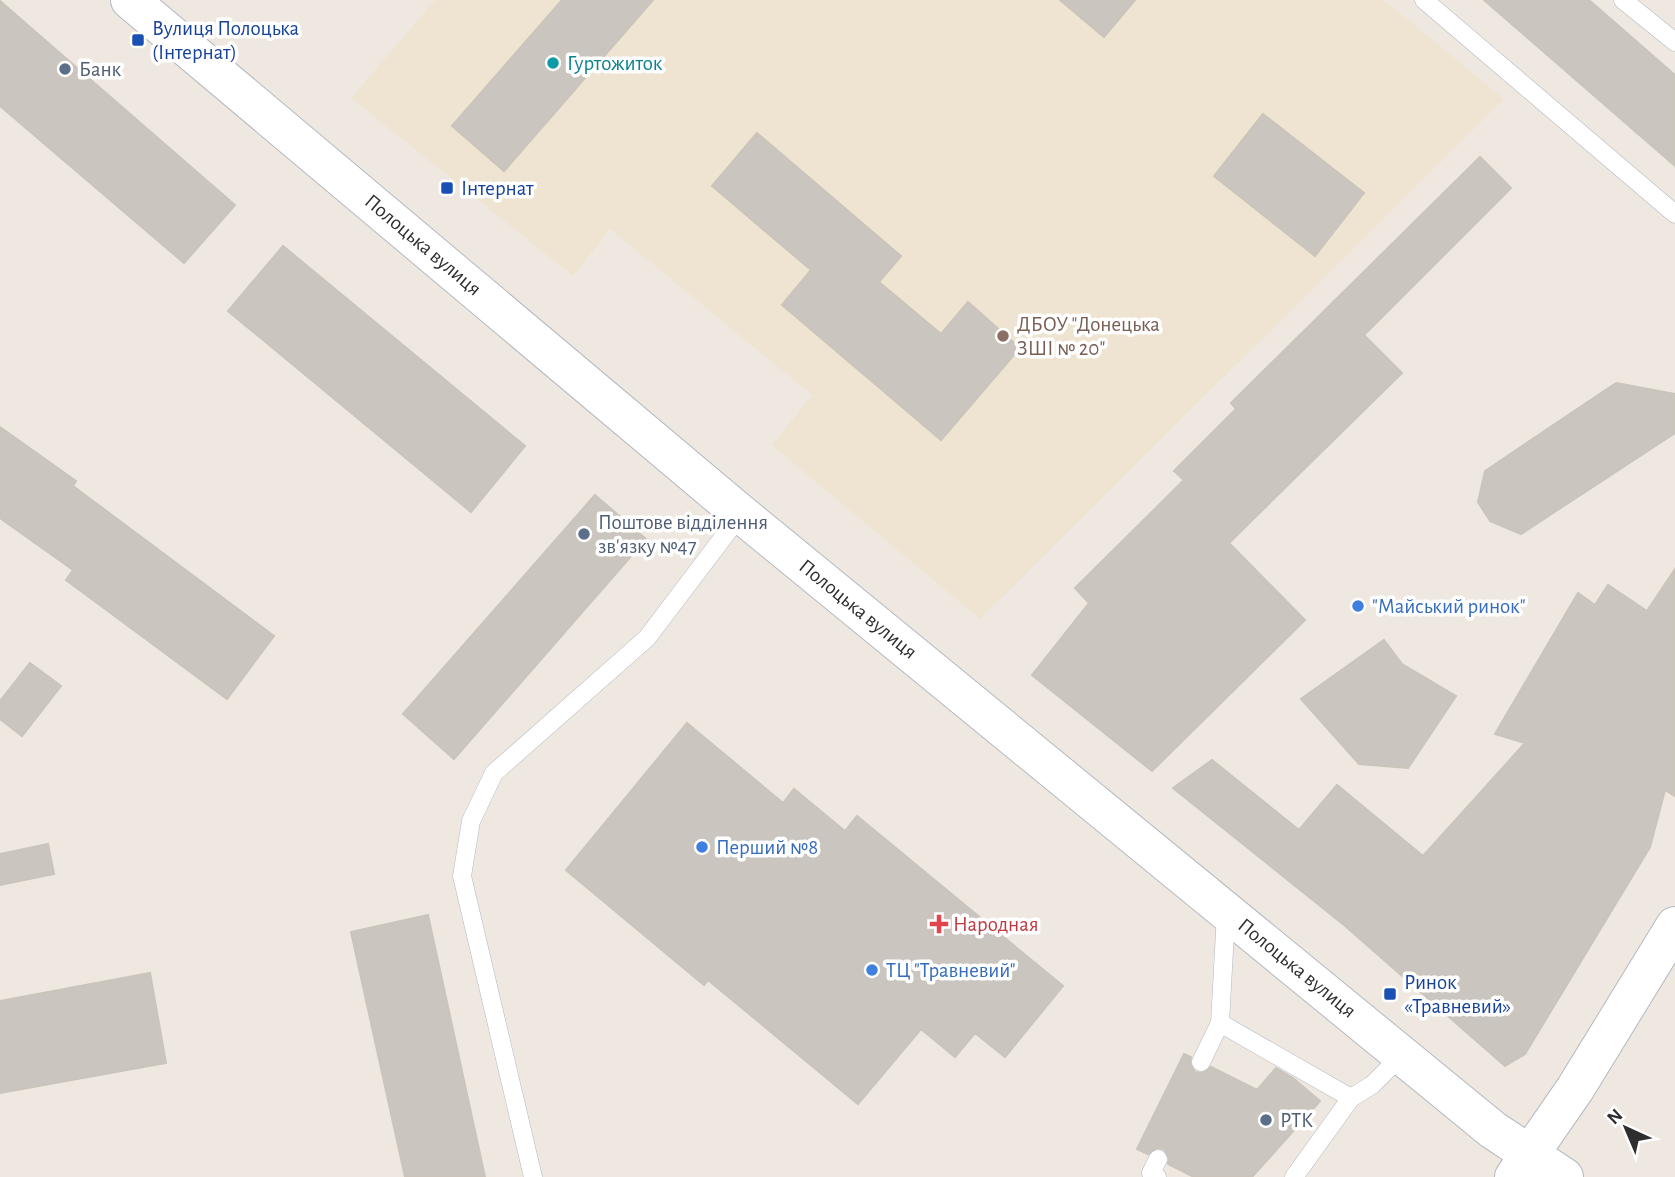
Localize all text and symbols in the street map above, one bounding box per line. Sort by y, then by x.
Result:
place label: Вулиця Полоцька (Інтернат) [152,18,300,63]
marker: Вулиця Полоцька (Інтернат) [130,32,146,48]
place label: Гуртожиток [567,53,663,74]
marker: Гуртожиток [545,55,561,71]
place label: Банк [79,59,121,80]
marker: Банк [57,61,73,77]
place label: Інтернат [461,178,534,199]
marker: Інтернат [439,180,455,196]
street label: Полоцька вулиця [361,190,485,300]
place label: ДБОУ "Донецька ЗШІ № 20" [1017,314,1160,359]
marker: ДБОУ "Донецька ЗШІ № 20" [995,328,1011,344]
place label: Поштове відділення зв'язку №47 [598,512,768,557]
marker: Поштове відділення зв'язку №47 [576,526,592,542]
street label: Полоцька вулиця [795,555,921,663]
place label: "Майський ринок" [1372,596,1526,617]
marker: "Майський ринок" [1350,598,1366,614]
place label: Перший №8 [716,837,818,858]
marker: Перший №8 [694,839,710,855]
place label: Народная [953,914,1039,935]
street label: Полоцька вулиця [1234,914,1360,1022]
marker: Народная [931,916,947,932]
place label: ТЦ "Травневий" [886,960,1016,981]
marker: ТЦ "Травневий" [864,962,880,978]
place label: Ринок «Травневий» [1404,972,1511,1017]
marker: Ринок «Травневий» [1382,986,1398,1002]
north arrow [1591,1093,1661,1163]
text: N [1604,1105,1627,1128]
place label: РТК [1280,1110,1313,1131]
marker: РТК [1258,1112,1274,1128]

